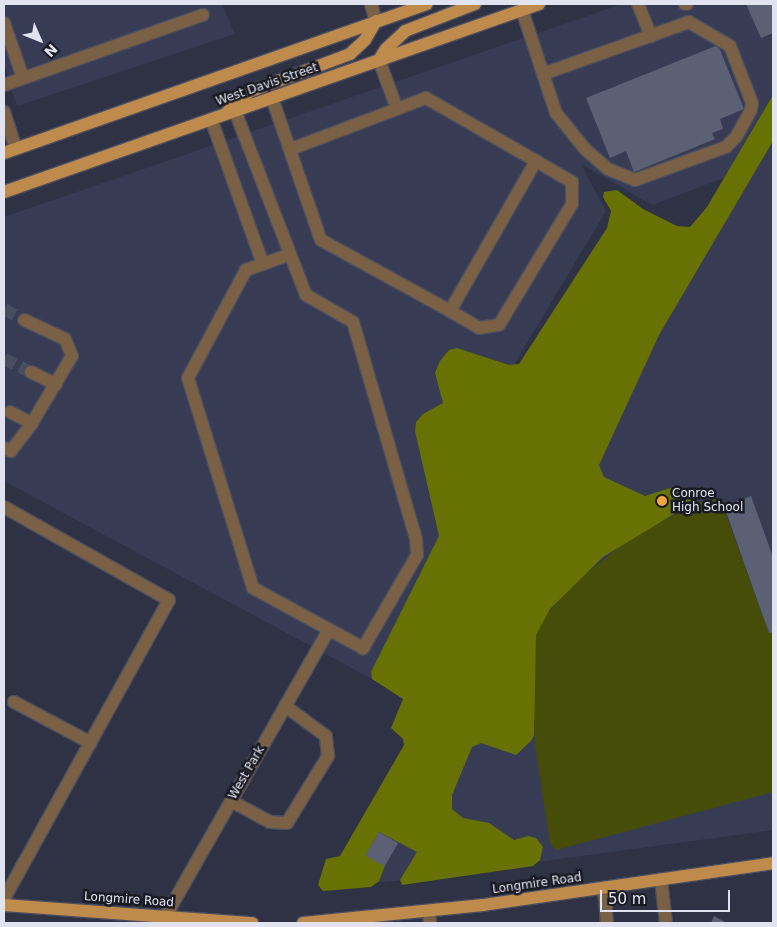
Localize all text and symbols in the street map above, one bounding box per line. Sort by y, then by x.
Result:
north arrow [15,15,65,65]
text: N [41,41,61,60]
street label: West Davis Street [214,61,320,109]
place label: Conroe High School [672,487,743,515]
marker: Conroe High School [656,495,668,507]
street label: West Park [226,744,268,802]
street label: Longmire Road [491,871,583,897]
scale bar [602,880,732,912]
street label: Longmire Road [84,890,174,910]
text: 50 m [608,890,646,908]

